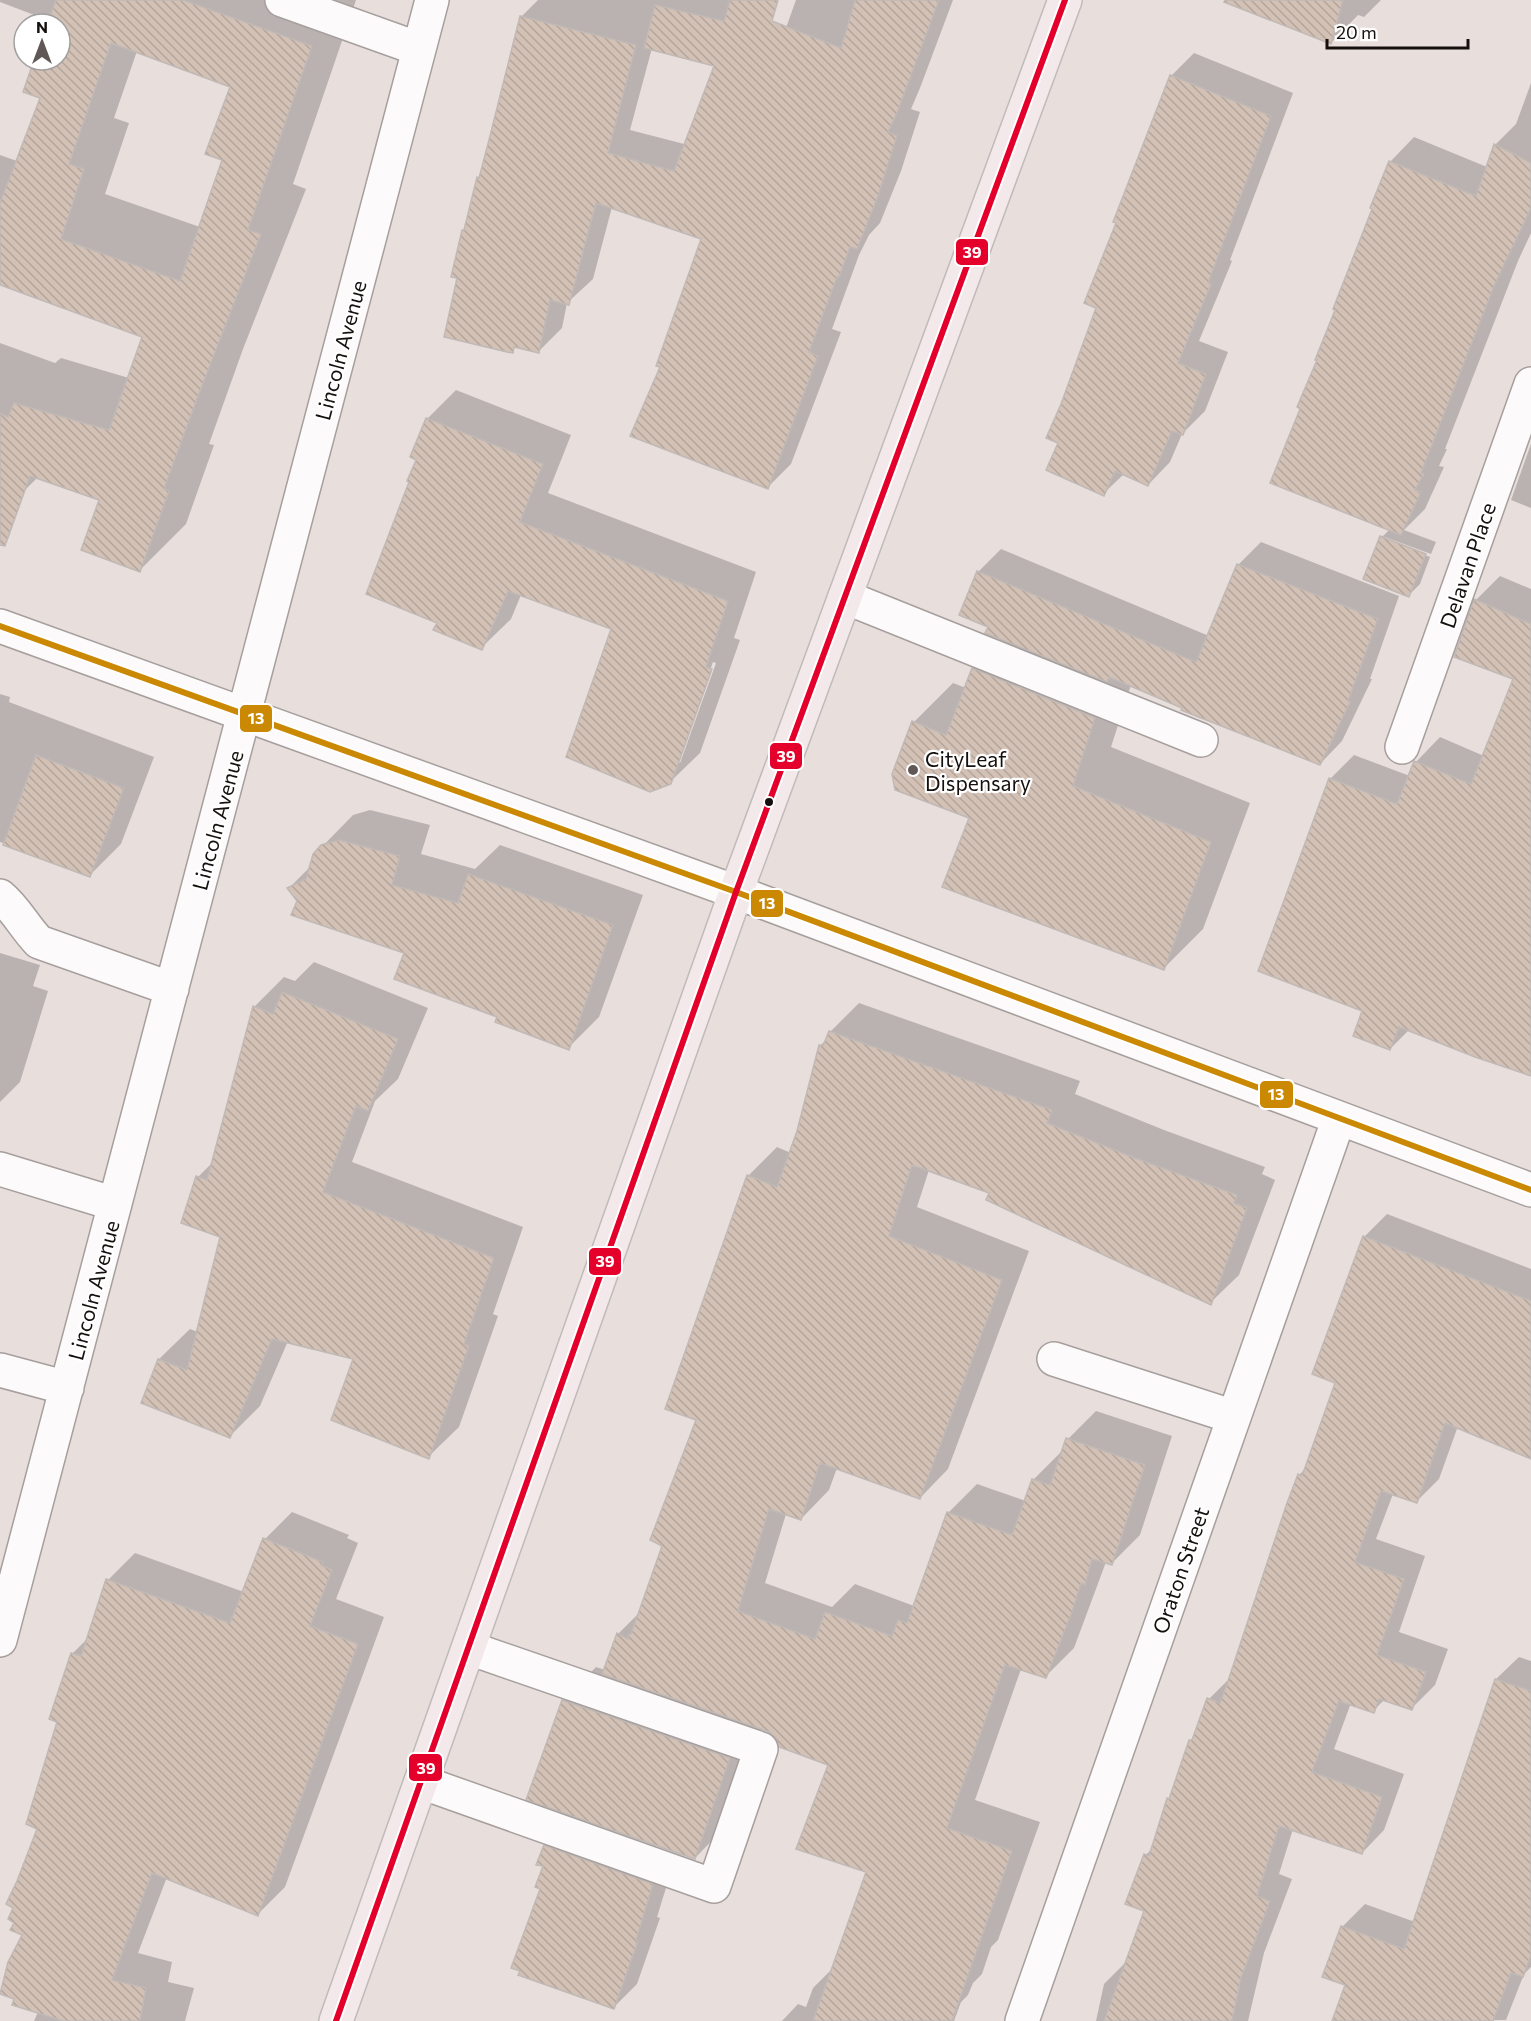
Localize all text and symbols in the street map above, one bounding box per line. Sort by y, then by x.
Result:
north arrow [12,12,72,72]
scale bar [1327,12,1468,50]
text: N [36,17,48,36]
text: 20 m [1336,21,1377,43]
line badge: 39 [955,238,989,266]
text: 39 [962,242,982,261]
street label: Lincoln Avenue [309,277,371,423]
street label: Delavan Place [1434,499,1500,631]
line badge: 13 [239,704,273,733]
text: 13 [248,708,264,727]
line badge: 39 [769,742,803,770]
text: 39 [776,746,796,765]
place label: CityLeaf Dispensary [925,746,1031,795]
street label: Lincoln Avenue [186,747,248,893]
marker: CityLeaf Dispensary [906,763,920,777]
unlabelled marker [763,796,775,808]
line badge: 13 [750,889,784,918]
text: 13 [759,893,775,912]
line badge: 13 [1259,1080,1294,1109]
text: 13 [1268,1084,1284,1103]
street label: Lincoln Avenue [62,1217,124,1363]
line badge: 39 [588,1247,622,1276]
text: 39 [595,1251,615,1270]
street label: Oraton Street [1147,1503,1213,1637]
line badge: 39 [408,1753,443,1782]
text: 39 [416,1758,436,1777]

